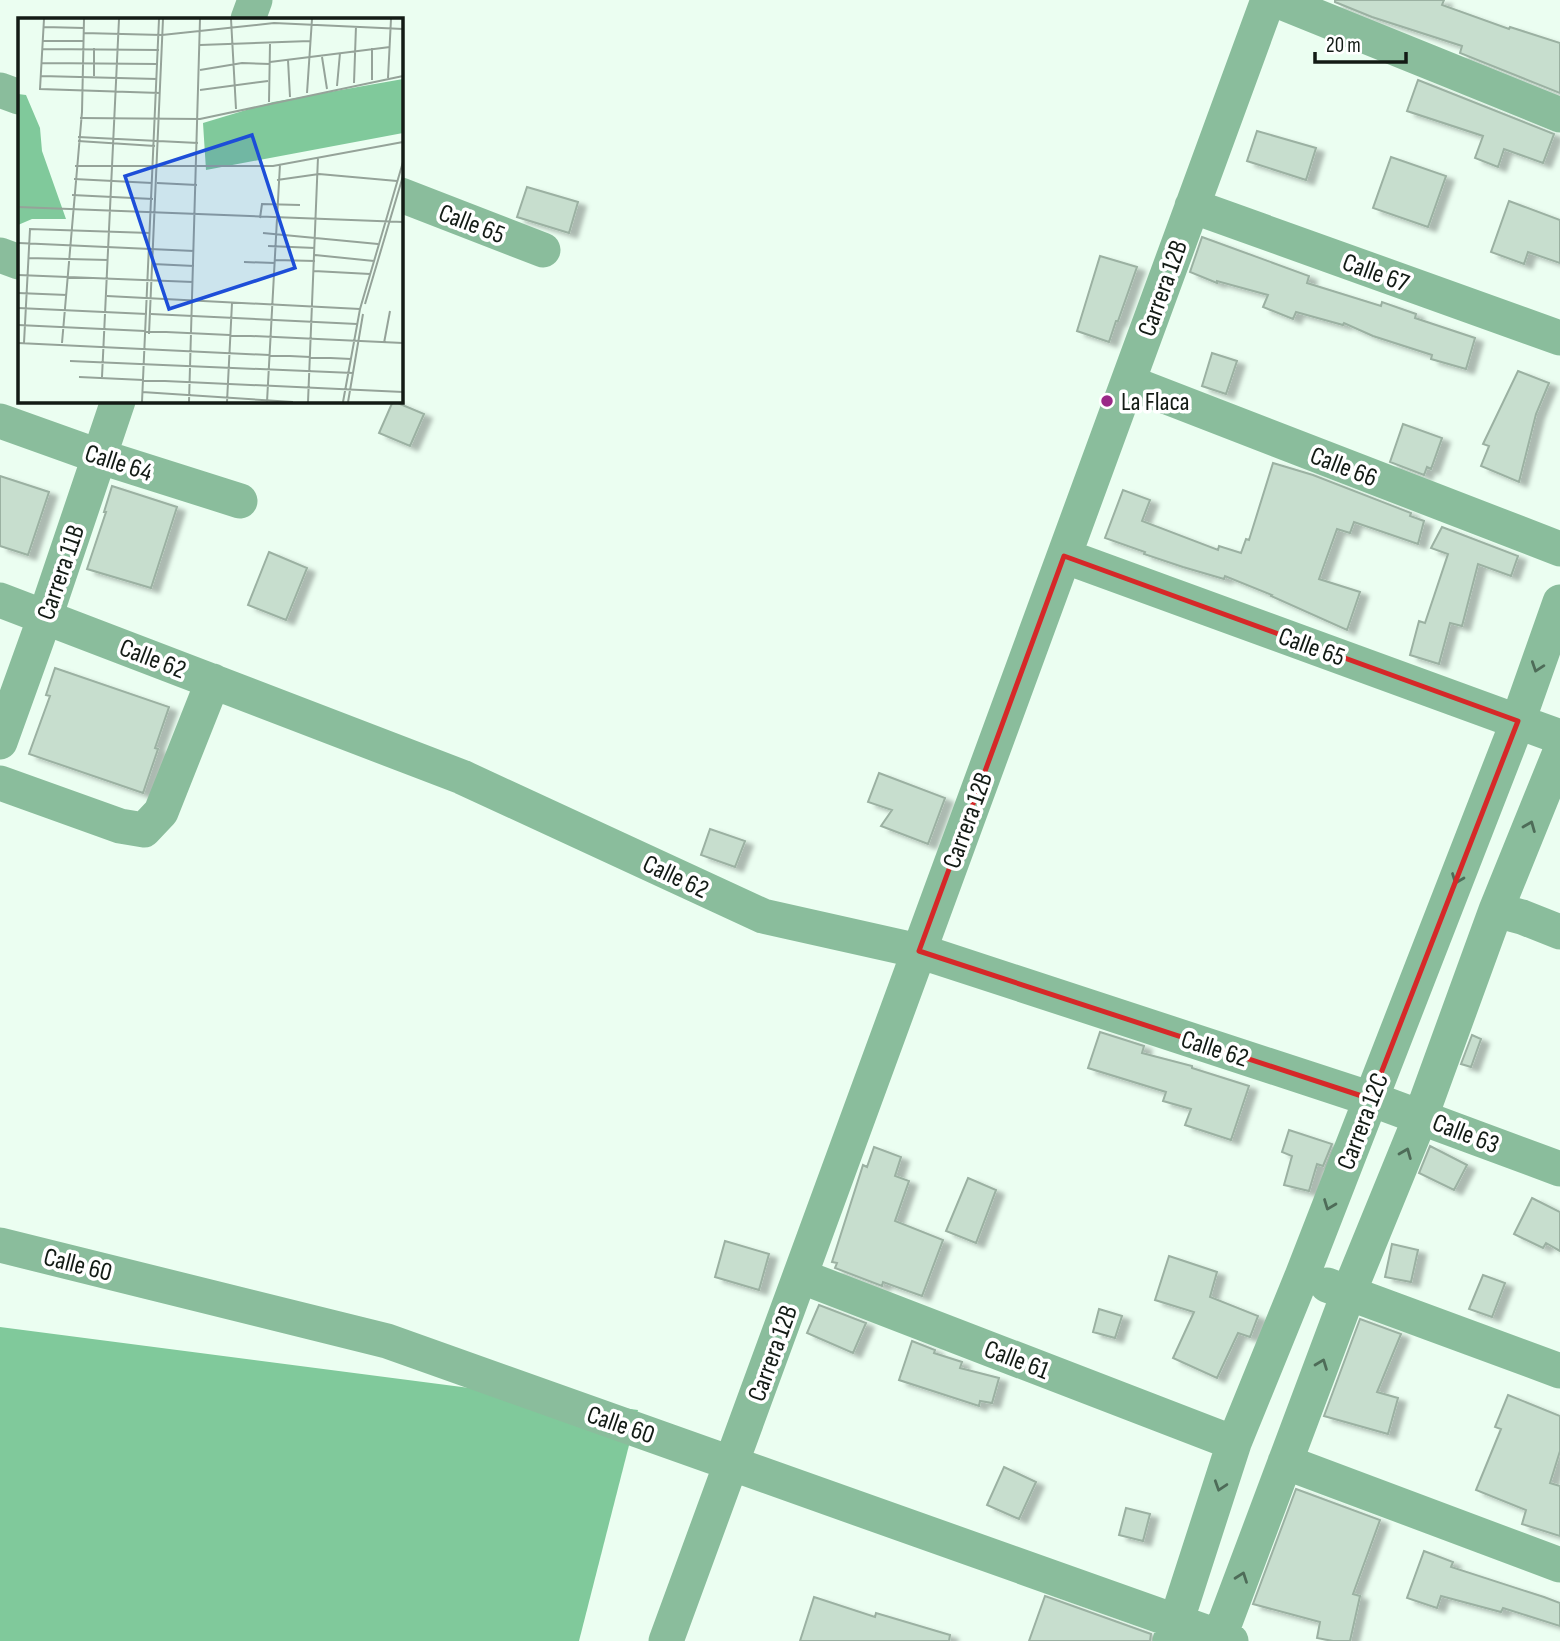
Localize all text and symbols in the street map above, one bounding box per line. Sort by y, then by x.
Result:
inset map [18,18,402,402]
scale bar [1315,21,1406,65]
text: 20 m [1326,33,1361,58]
street label: Calle 65 [434,198,509,251]
street label: Carrera 12B [1132,236,1195,341]
street label: Calle 67 [1338,247,1413,300]
place label: La Flaca [1121,387,1190,418]
marker: La Flaca [1099,393,1115,409]
street label: Calle 64 [81,438,156,489]
street label: Calle 66 [1306,441,1381,494]
street label: Carrera 11B [31,521,92,624]
street label: Calle 65 [1274,621,1349,674]
street label: Calle 62 [115,633,190,686]
one-way arrow [1532,660,1546,672]
street label: Carrera 12B [937,768,1000,873]
one-way arrow [1522,820,1536,832]
street label: Calle 62 [638,849,713,906]
one-way arrow [1451,873,1465,885]
street label: Calle 62 [1177,1024,1252,1075]
street label: Carrera 12C [1331,1069,1396,1174]
street label: Calle 63 [1428,1108,1503,1161]
one-way arrow [1398,1147,1412,1160]
one-way arrow [1324,1199,1338,1211]
street label: Calle 60 [40,1242,115,1289]
street label: Carrera 12B [742,1301,805,1406]
street label: Calle 61 [980,1334,1053,1387]
one-way arrow [1314,1358,1328,1371]
street label: Calle 60 [583,1399,658,1451]
one-way arrow [1214,1479,1229,1491]
one-way arrow [1234,1572,1248,1584]

